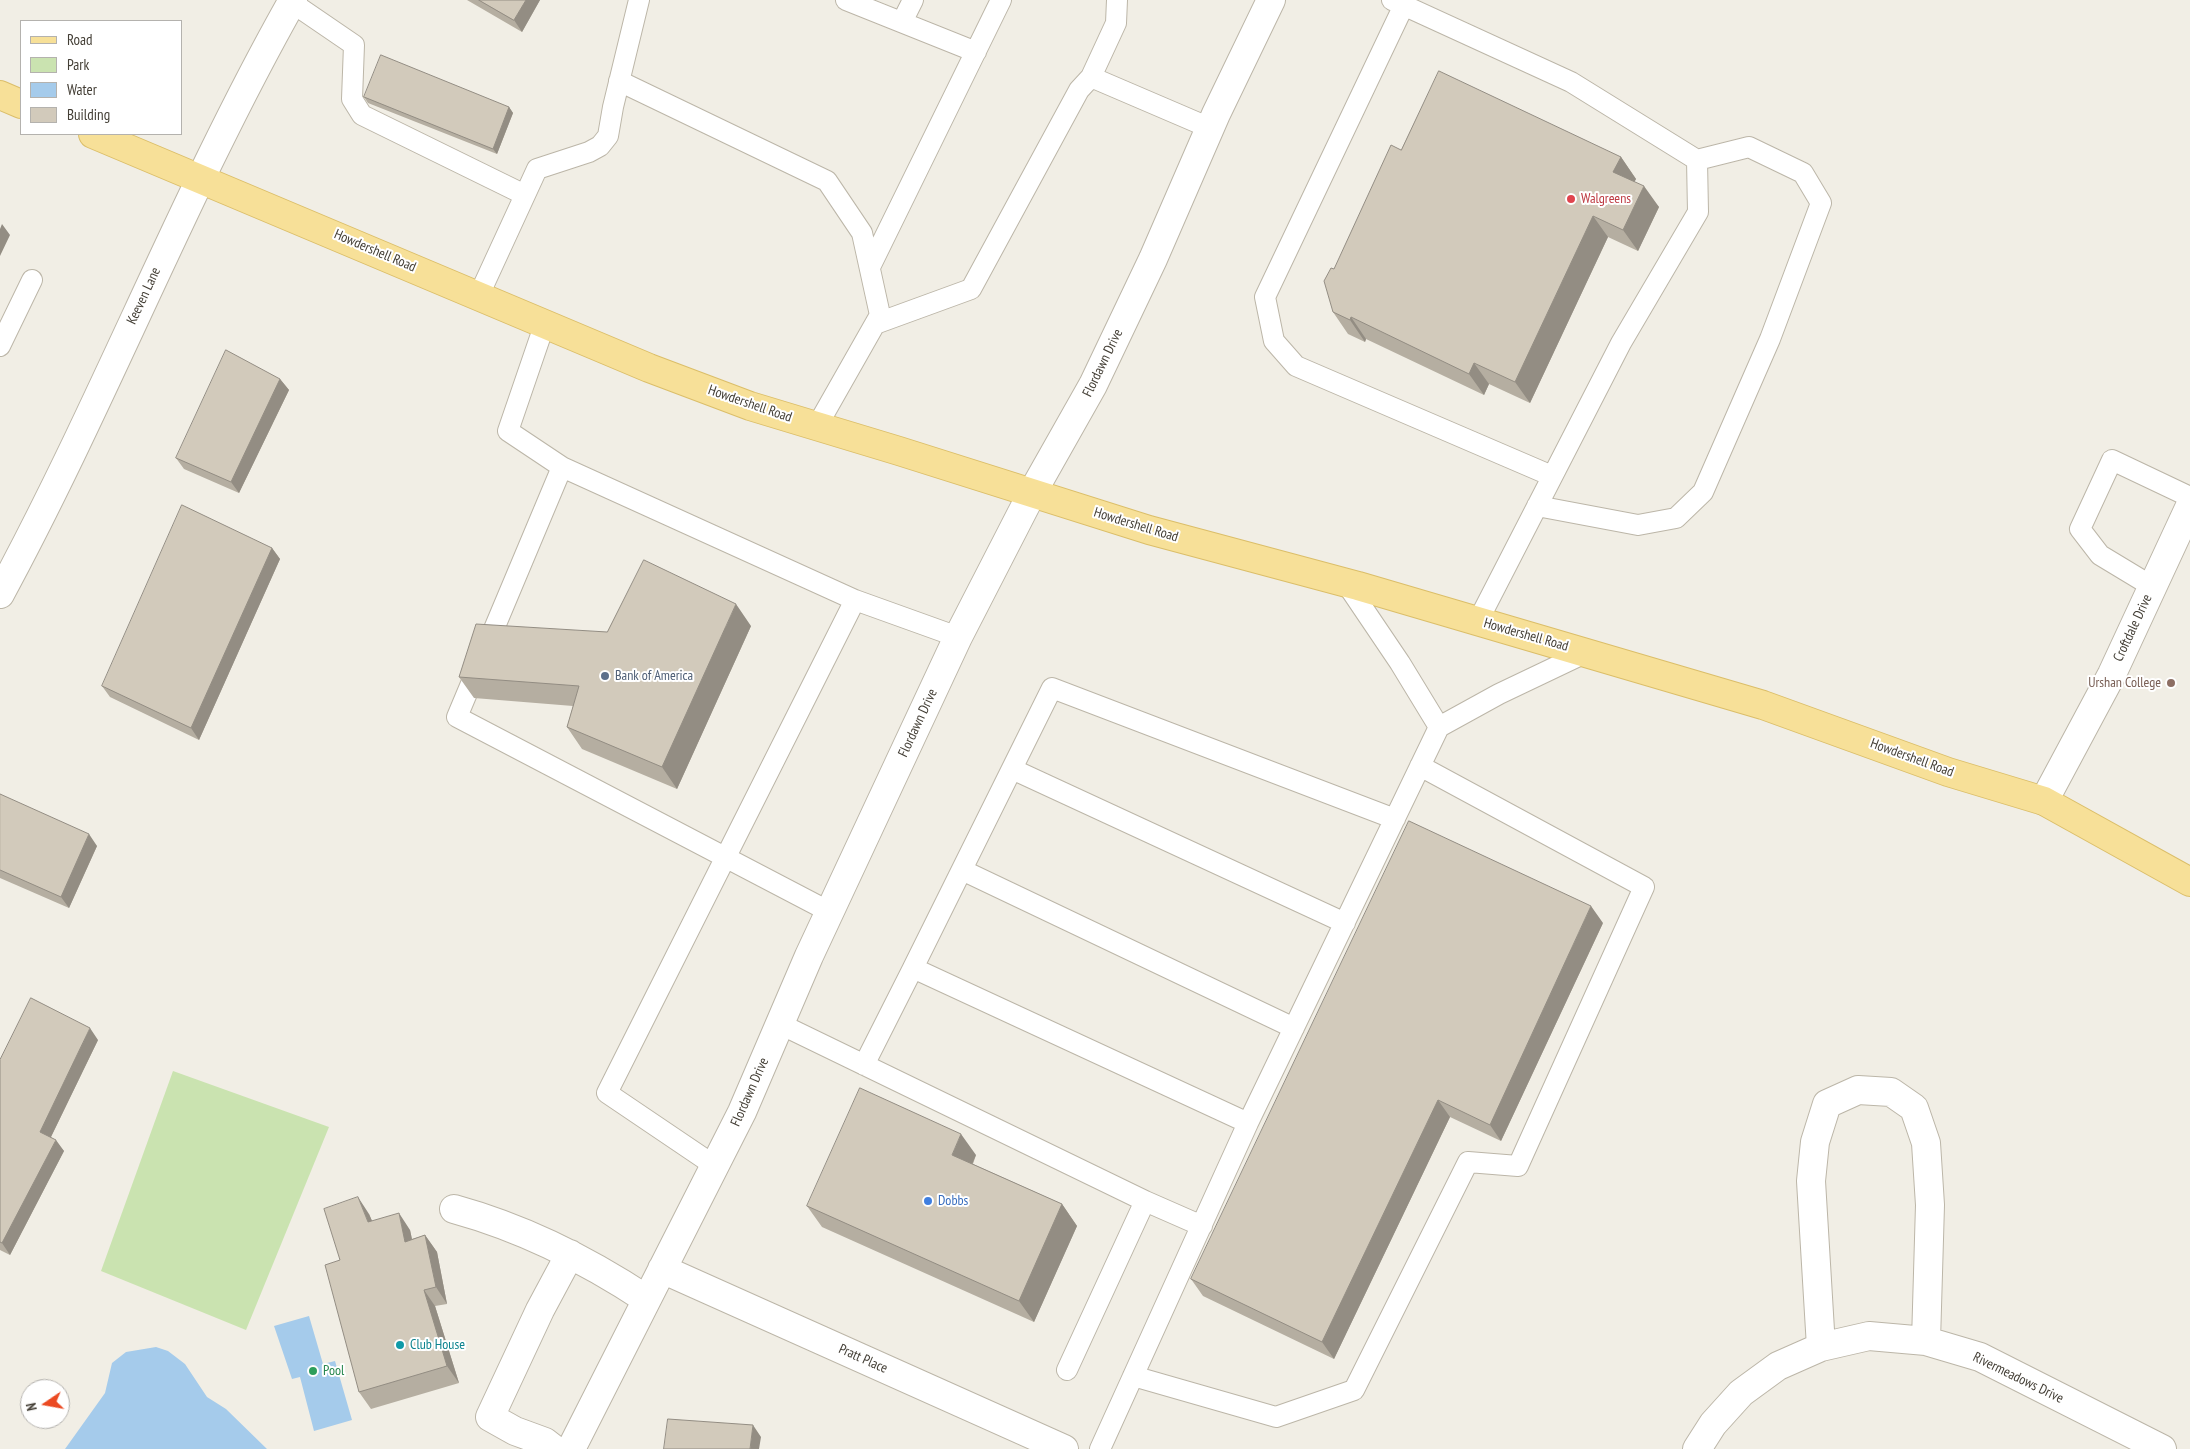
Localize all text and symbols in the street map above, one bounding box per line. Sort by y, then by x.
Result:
legend [20,20,182,135]
text: Road [67,30,93,49]
text: Park [67,55,89,74]
text: Water [67,80,97,99]
text: Building [67,105,110,124]
place label: Walgreens [1581,191,1631,207]
marker: Walgreens [1565,193,1577,205]
street label: Howdershell Road [331,226,419,276]
street label: Keeven Lane [123,265,165,327]
street label: Flordawn Drive [1079,326,1127,400]
street label: Howdershell Road [706,382,794,426]
street label: Howdershell Road [1092,504,1180,546]
street label: Croftdale Drive [2110,592,2156,664]
street label: Howdershell Road [1482,615,1570,655]
place label: Bank of America [615,668,693,684]
marker: Bank of America [599,670,611,682]
place label: Urshan College [2088,675,2161,691]
marker: Urshan College [2165,677,2177,689]
street label: Flordawn Drive [895,686,941,760]
street label: Howdershell Road [1868,735,1956,781]
street label: Flordawn Drive [727,1055,773,1129]
place label: Dobbs [938,1193,968,1209]
marker: Dobbs [922,1195,934,1207]
place label: Club House [410,1337,465,1353]
marker: Club House [394,1339,406,1351]
street label: Pratt Place [836,1341,890,1377]
street label: Rivermeadows Drive [1970,1349,2066,1407]
place label: Pool [323,1363,344,1379]
marker: Pool [307,1365,319,1377]
north arrow [20,1379,70,1429]
text: N [22,1401,41,1412]

